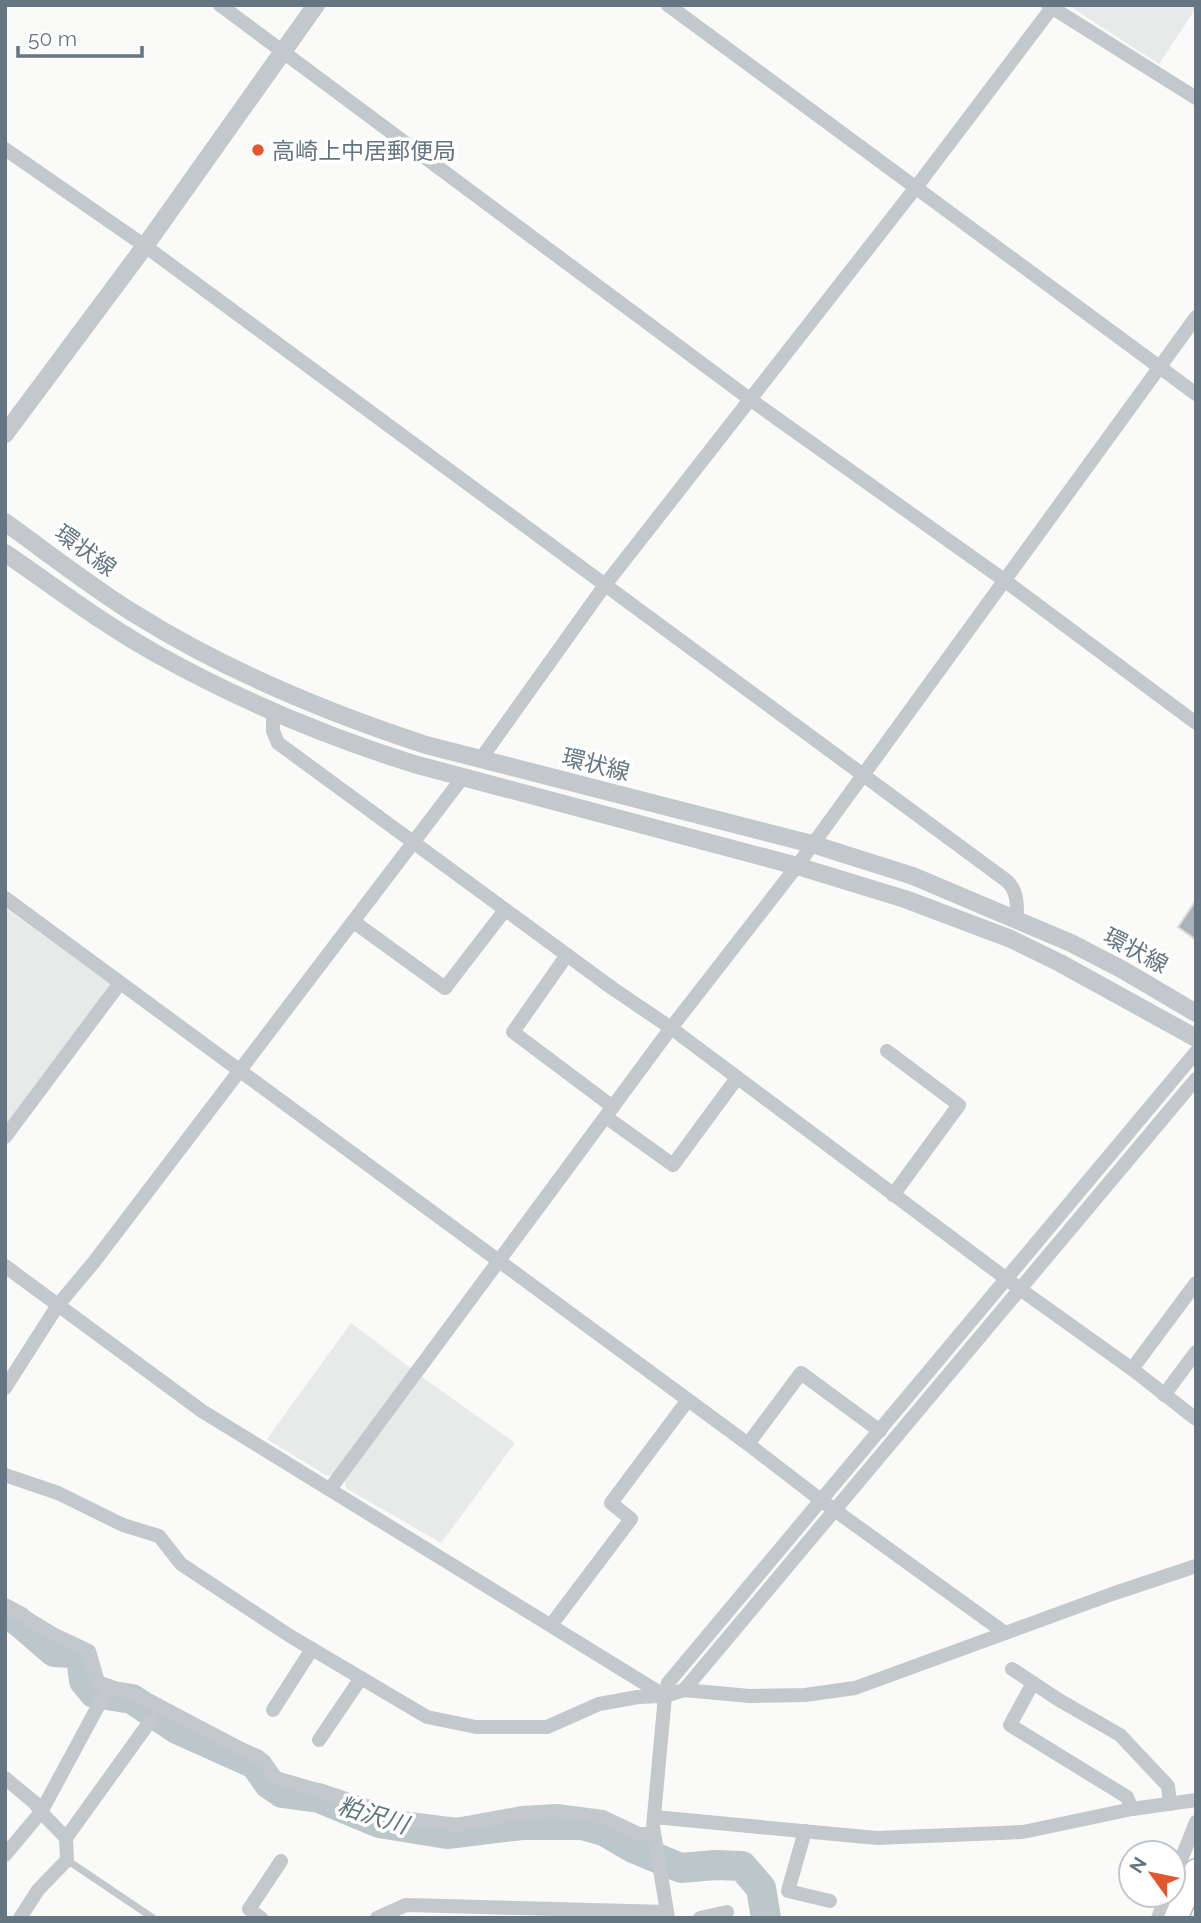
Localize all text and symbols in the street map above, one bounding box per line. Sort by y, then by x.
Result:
scale bar [18,14,142,58]
text: 50 m [28,26,77,51]
place label: 高崎上中居郵便局 [272,137,456,164]
marker: 高崎上中居郵便局 [250,142,266,158]
street label: 環状線 [50,519,122,581]
street label: 環状線 [559,743,633,785]
street label: 環状線 [1099,922,1173,978]
water label: 粕沢川 [334,1791,415,1840]
north arrow [1117,1839,1187,1909]
text: N [1125,1853,1151,1877]

